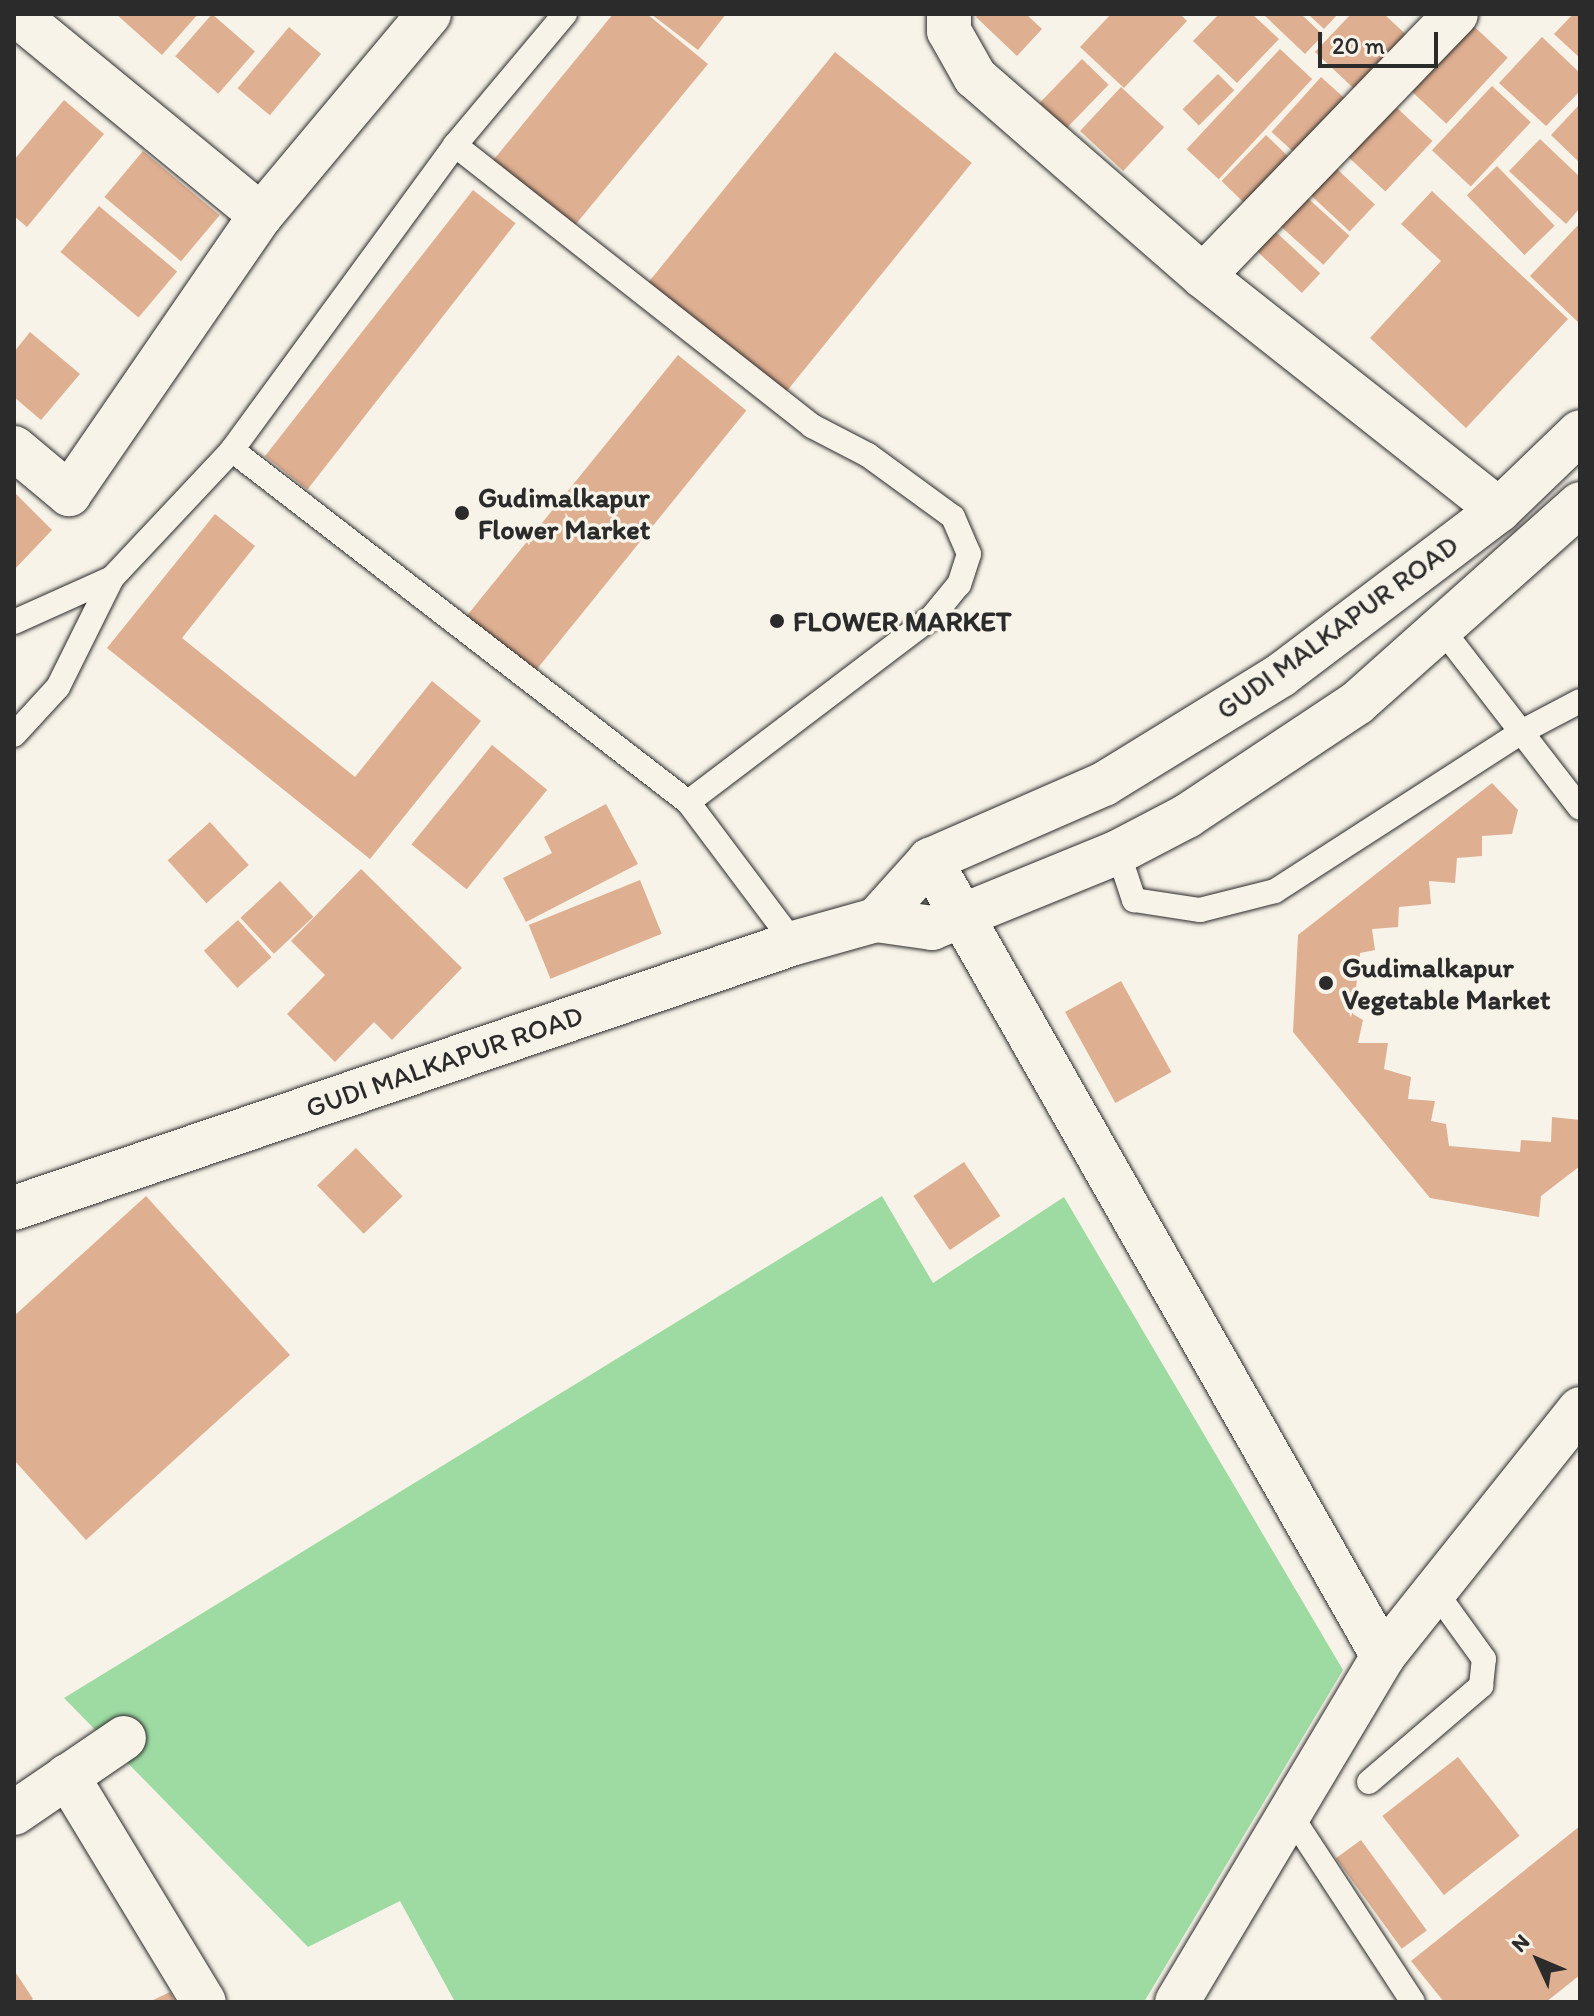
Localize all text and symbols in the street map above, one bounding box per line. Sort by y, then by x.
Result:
scale bar [1322,16,1442,66]
text: 20 m [1332,31,1385,60]
place label: Gudimalkapur Flower Market [478,480,650,546]
marker: Gudimalkapur Flower Market [453,504,471,522]
street label: GUDI MALKAPUR ROAD [1210,528,1464,726]
place label: FLOWER MARKET [793,604,1011,638]
marker: FLOWER MARKET [768,612,786,630]
place label: Gudimalkapur Vegetable Market [1342,950,1551,1016]
marker: Gudimalkapur Vegetable Market [1317,974,1335,992]
street label: GUDI MALKAPUR ROAD [301,998,587,1124]
north arrow [1498,1920,1578,2000]
text: N [1505,1928,1535,1958]

